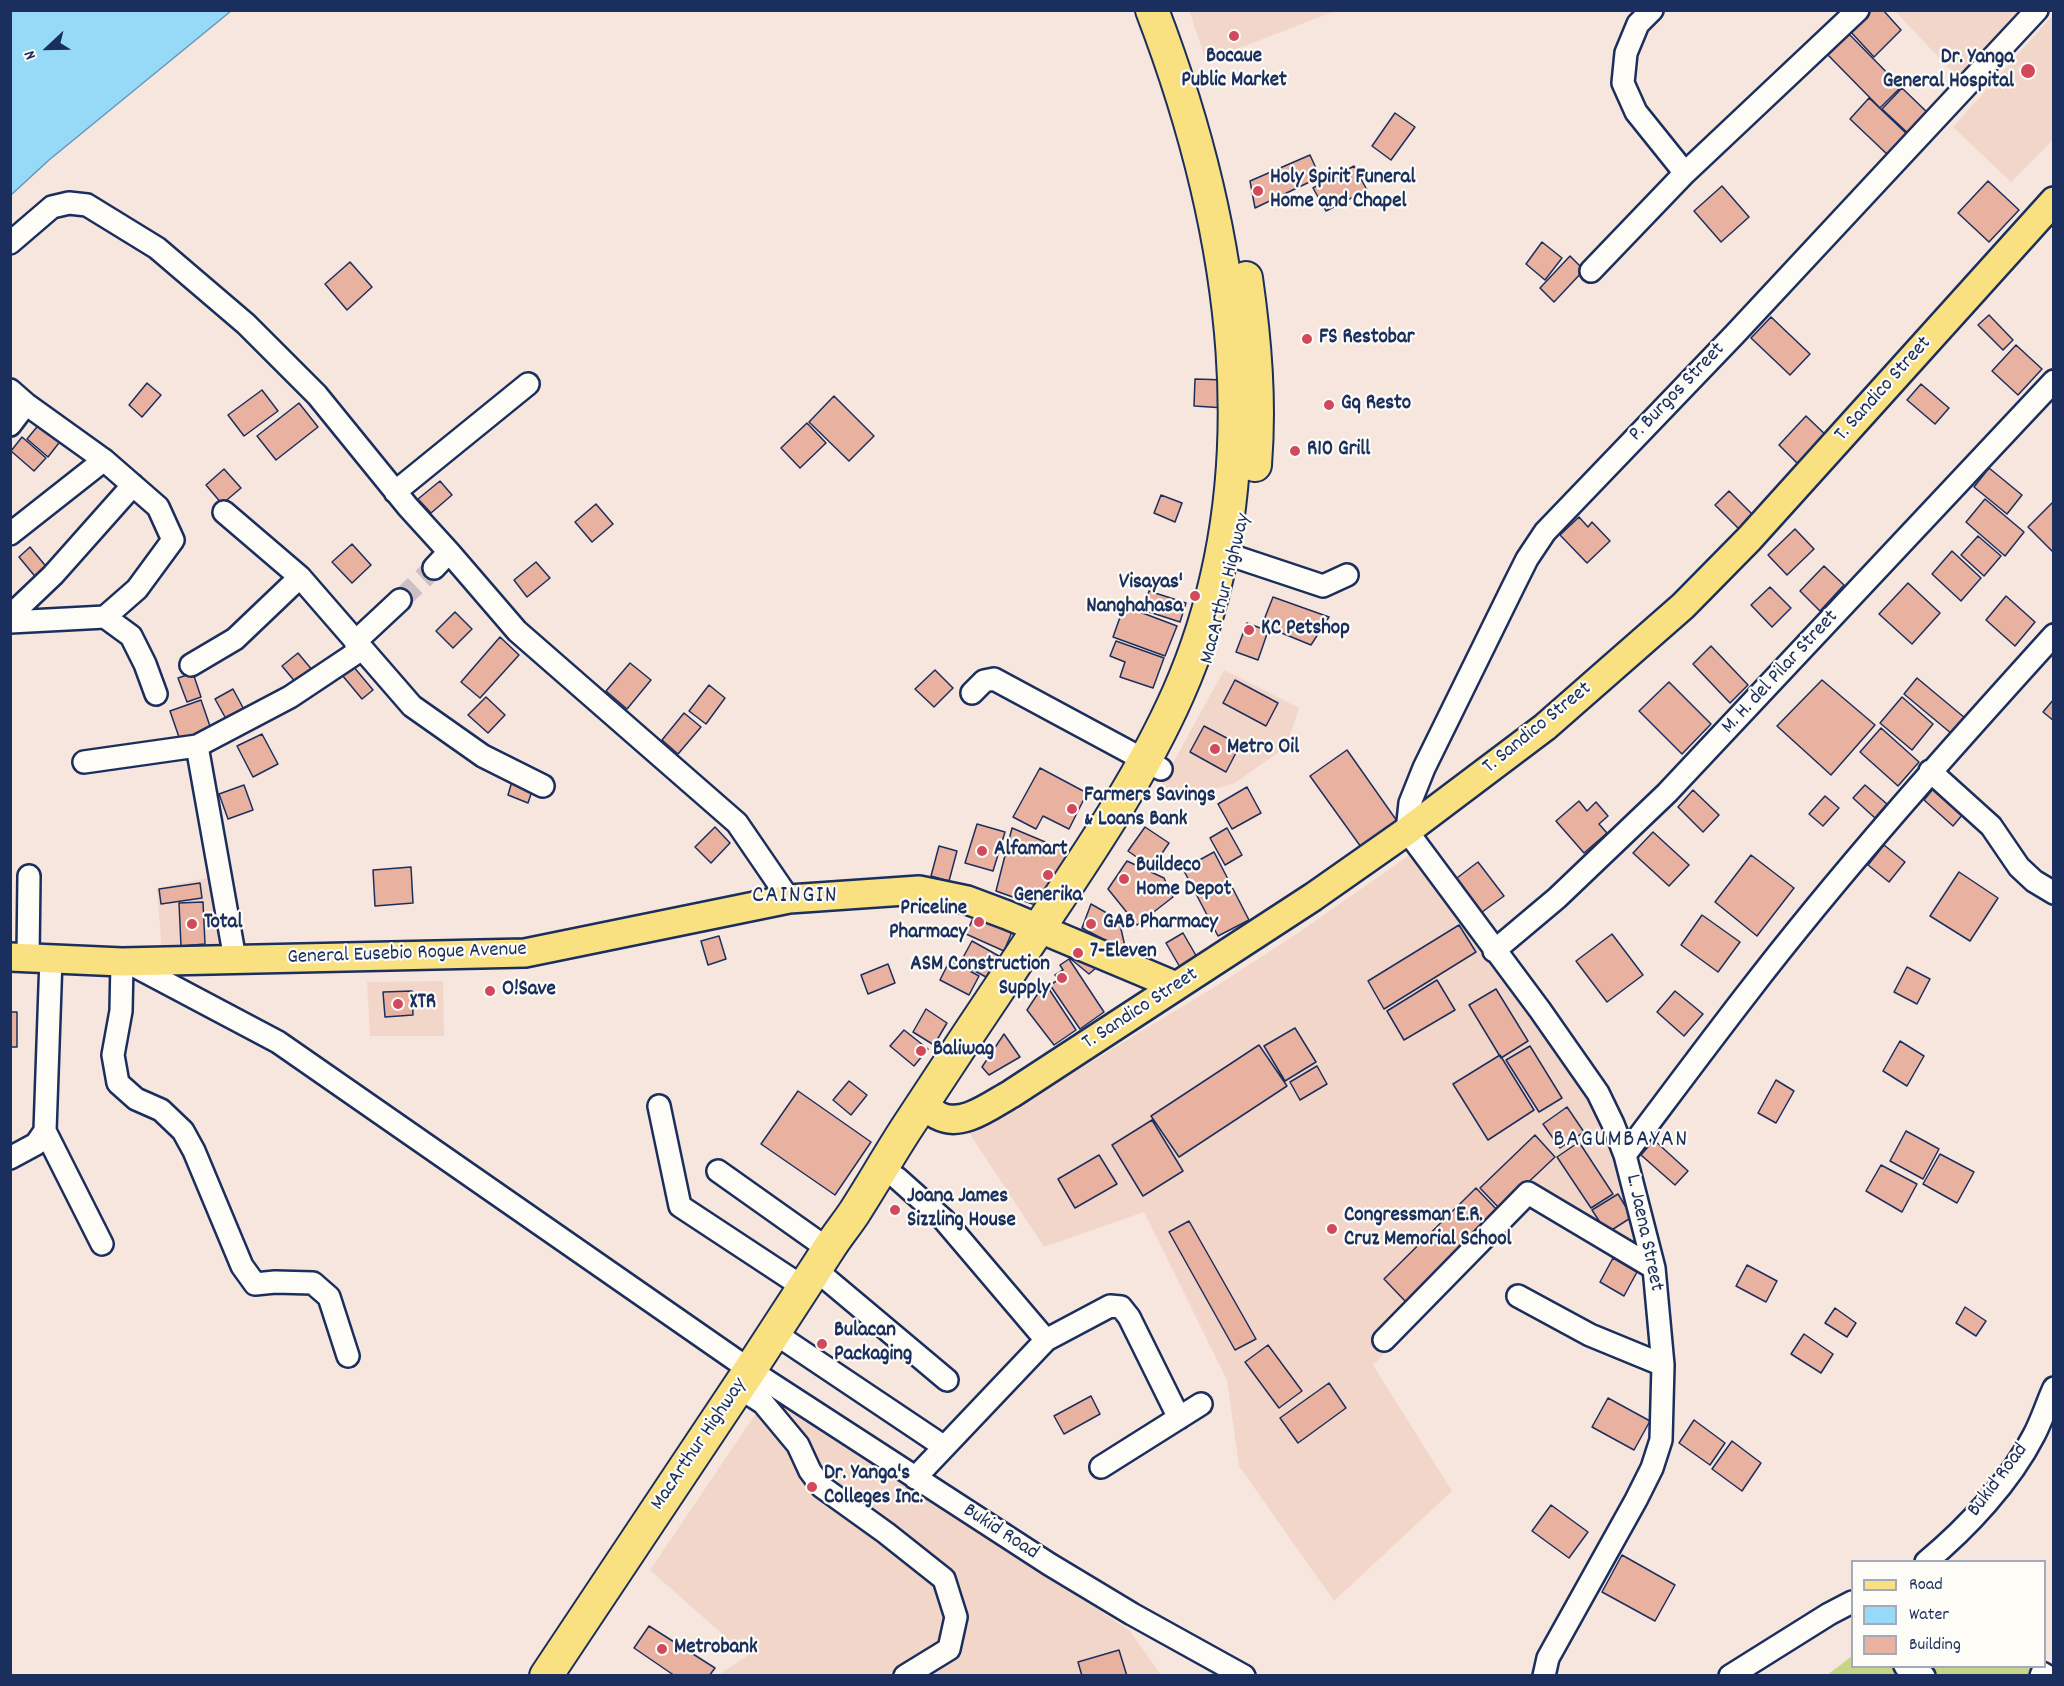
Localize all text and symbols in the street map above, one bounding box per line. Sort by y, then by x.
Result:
north arrow [18,18,78,78]
marker: Bocaue Public Market [1227,29,1241,43]
place label: Bocaue Public Market [1181,45,1287,95]
place label: Dr. Yanga General Hospital [1883,46,2014,96]
text: N [19,47,43,63]
marker: Dr. Yanga General Hospital [2019,62,2037,80]
place label: Holy Spirit Funeral Home and Chapel [1270,166,1415,216]
marker: Holy Spirit Funeral Home and Chapel [1251,184,1265,198]
place label: FS Restobar [1319,326,1415,352]
marker: FS Restobar [1300,332,1314,346]
street label: T. Sandico Street [1830,332,1938,448]
street label: P. Burgos Street [1625,338,1731,448]
place label: Gq Resto [1341,392,1411,418]
marker: Gq Resto [1322,398,1336,412]
place label: R10 Grill [1307,438,1370,464]
marker: R10 Grill [1288,444,1302,458]
street label: MacArthur Highway [1196,511,1258,667]
place label: Visayas' Nanghahasa [1086,571,1183,621]
marker: Visayas' Nanghahasa [1188,589,1202,603]
street label: M. H. del Pilar Street [1717,606,1845,740]
place label: KC Petshop [1261,617,1350,643]
marker: KC Petshop [1242,623,1256,637]
street label: T. Sandico Street [1478,677,1598,781]
place label: Metro Oil [1227,736,1299,762]
marker: Metro Oil [1208,742,1222,756]
place label: Farmers Savings & Loans Bank [1084,784,1216,834]
marker: Farmers Savings & Loans Bank [1065,802,1079,816]
place label: Alfamart [994,838,1068,864]
marker: Alfamart [975,844,989,858]
place label: Buildeco Home Depot [1136,854,1231,904]
marker: Generika [1041,868,1055,882]
marker: Buildeco Home Depot [1117,872,1131,886]
district label: CAINGIN [752,884,838,912]
place label: Generika [1014,884,1082,910]
place label: Priceline Pharmacy [889,897,967,947]
place label: Total [204,911,242,937]
place label: GAB Pharmacy [1103,911,1218,937]
marker: Priceline Pharmacy [972,915,986,929]
marker: Total [185,917,199,931]
marker: GAB Pharmacy [1084,917,1098,931]
street label: General Eusebio Rogue Avenue [287,938,527,972]
place label: 7-Eleven [1090,940,1157,966]
marker: 7-Eleven [1071,946,1085,960]
place label: ASM Construction Supply [910,953,1050,1003]
street label: T. Sandico Street [1078,963,1204,1057]
marker: ASM Construction Supply [1055,971,1069,985]
place label: O!Save [502,978,556,1004]
marker: O!Save [483,984,497,998]
place label: XTR [410,991,436,1017]
marker: XTR [391,997,405,1011]
place label: Baliwag [933,1038,994,1064]
marker: Baliwag [914,1044,928,1058]
district label: BAGUMBAYAN [1553,1128,1689,1156]
street label: L. Jaena Street [1618,1172,1668,1294]
place label: Joana James Sizzling House [907,1185,1016,1235]
marker: Joana James Sizzling House [888,1203,902,1217]
place label: Congressman E.R. Cruz Memorial School [1344,1204,1512,1254]
marker: Congressman E.R. Cruz Memorial School [1325,1222,1339,1236]
place label: Bulacan Packaging [834,1319,912,1369]
marker: Bulacan Packaging [815,1337,829,1351]
street label: MacArthur Highway [646,1374,754,1516]
street label: Bukid Road [1963,1439,2035,1523]
place label: Dr. Yanga's Colleges Inc. [824,1462,923,1512]
marker: Dr. Yanga's Colleges Inc. [805,1480,819,1494]
street label: Bukid Road [957,1499,1043,1567]
legend [1851,1560,2046,1668]
text: Road [1909,1573,1943,1598]
text: Water [1909,1603,1949,1628]
text: Building [1909,1633,1961,1658]
place label: Metrobank [674,1636,758,1662]
marker: Metrobank [655,1642,669,1656]

